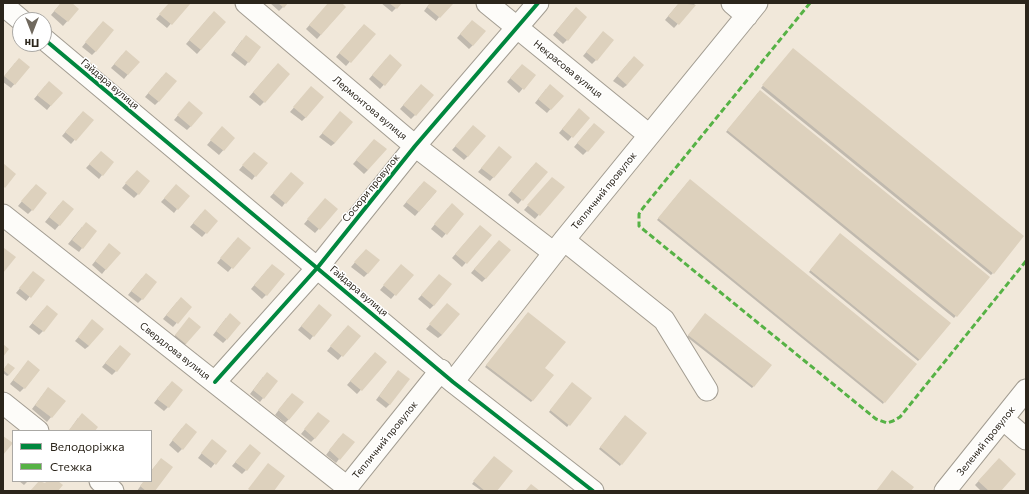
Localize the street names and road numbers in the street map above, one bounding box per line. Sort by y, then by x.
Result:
street label: Некрасова вулиця [531,38,605,100]
street label: Гайдара вулиця [78,56,142,112]
street label: Лермонтова вулиця [330,73,410,143]
street label: Тепличний провулок [569,149,639,233]
street label: Сосюри провулок [340,152,402,224]
street label: Гайдара вулиця [327,263,391,319]
street label: Свердлова вулиця [137,320,213,382]
street label: Тепличний провулок [350,398,420,482]
street label: Зелений провулок [954,404,1018,478]

